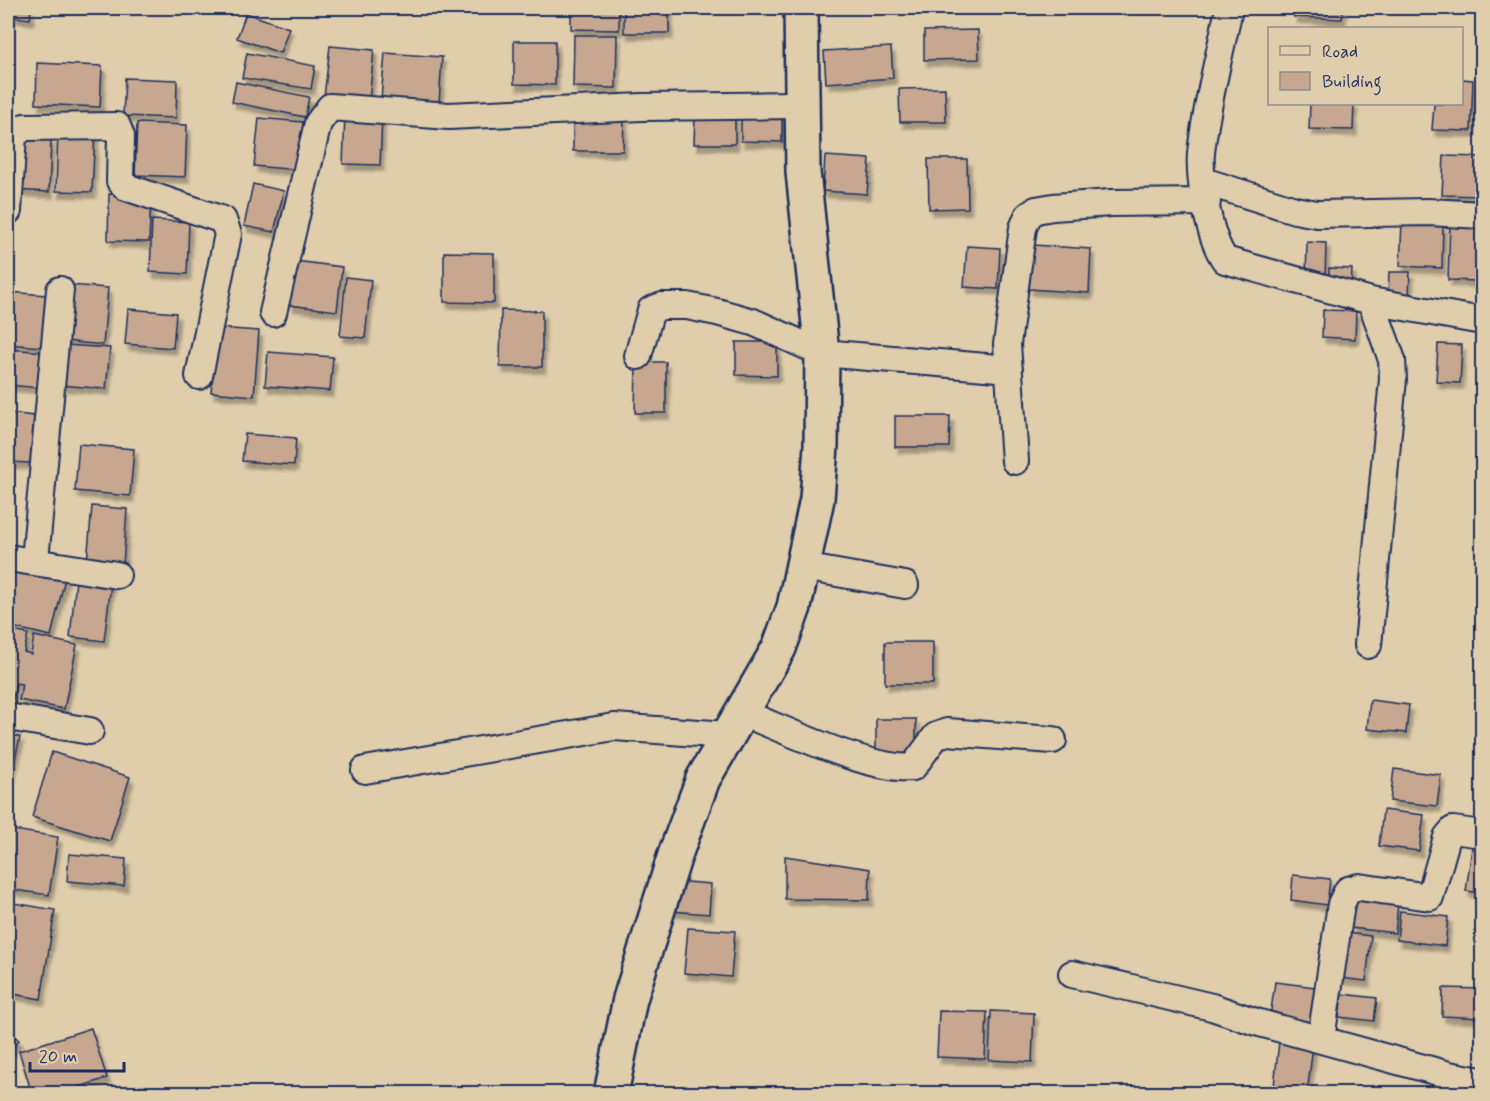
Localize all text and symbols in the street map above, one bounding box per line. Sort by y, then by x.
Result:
legend [1268,27,1463,105]
text: Road [1322,40,1358,64]
text: Building [1322,70,1382,96]
scale bar [30,1035,124,1073]
text: 20 m [39,1045,77,1069]

